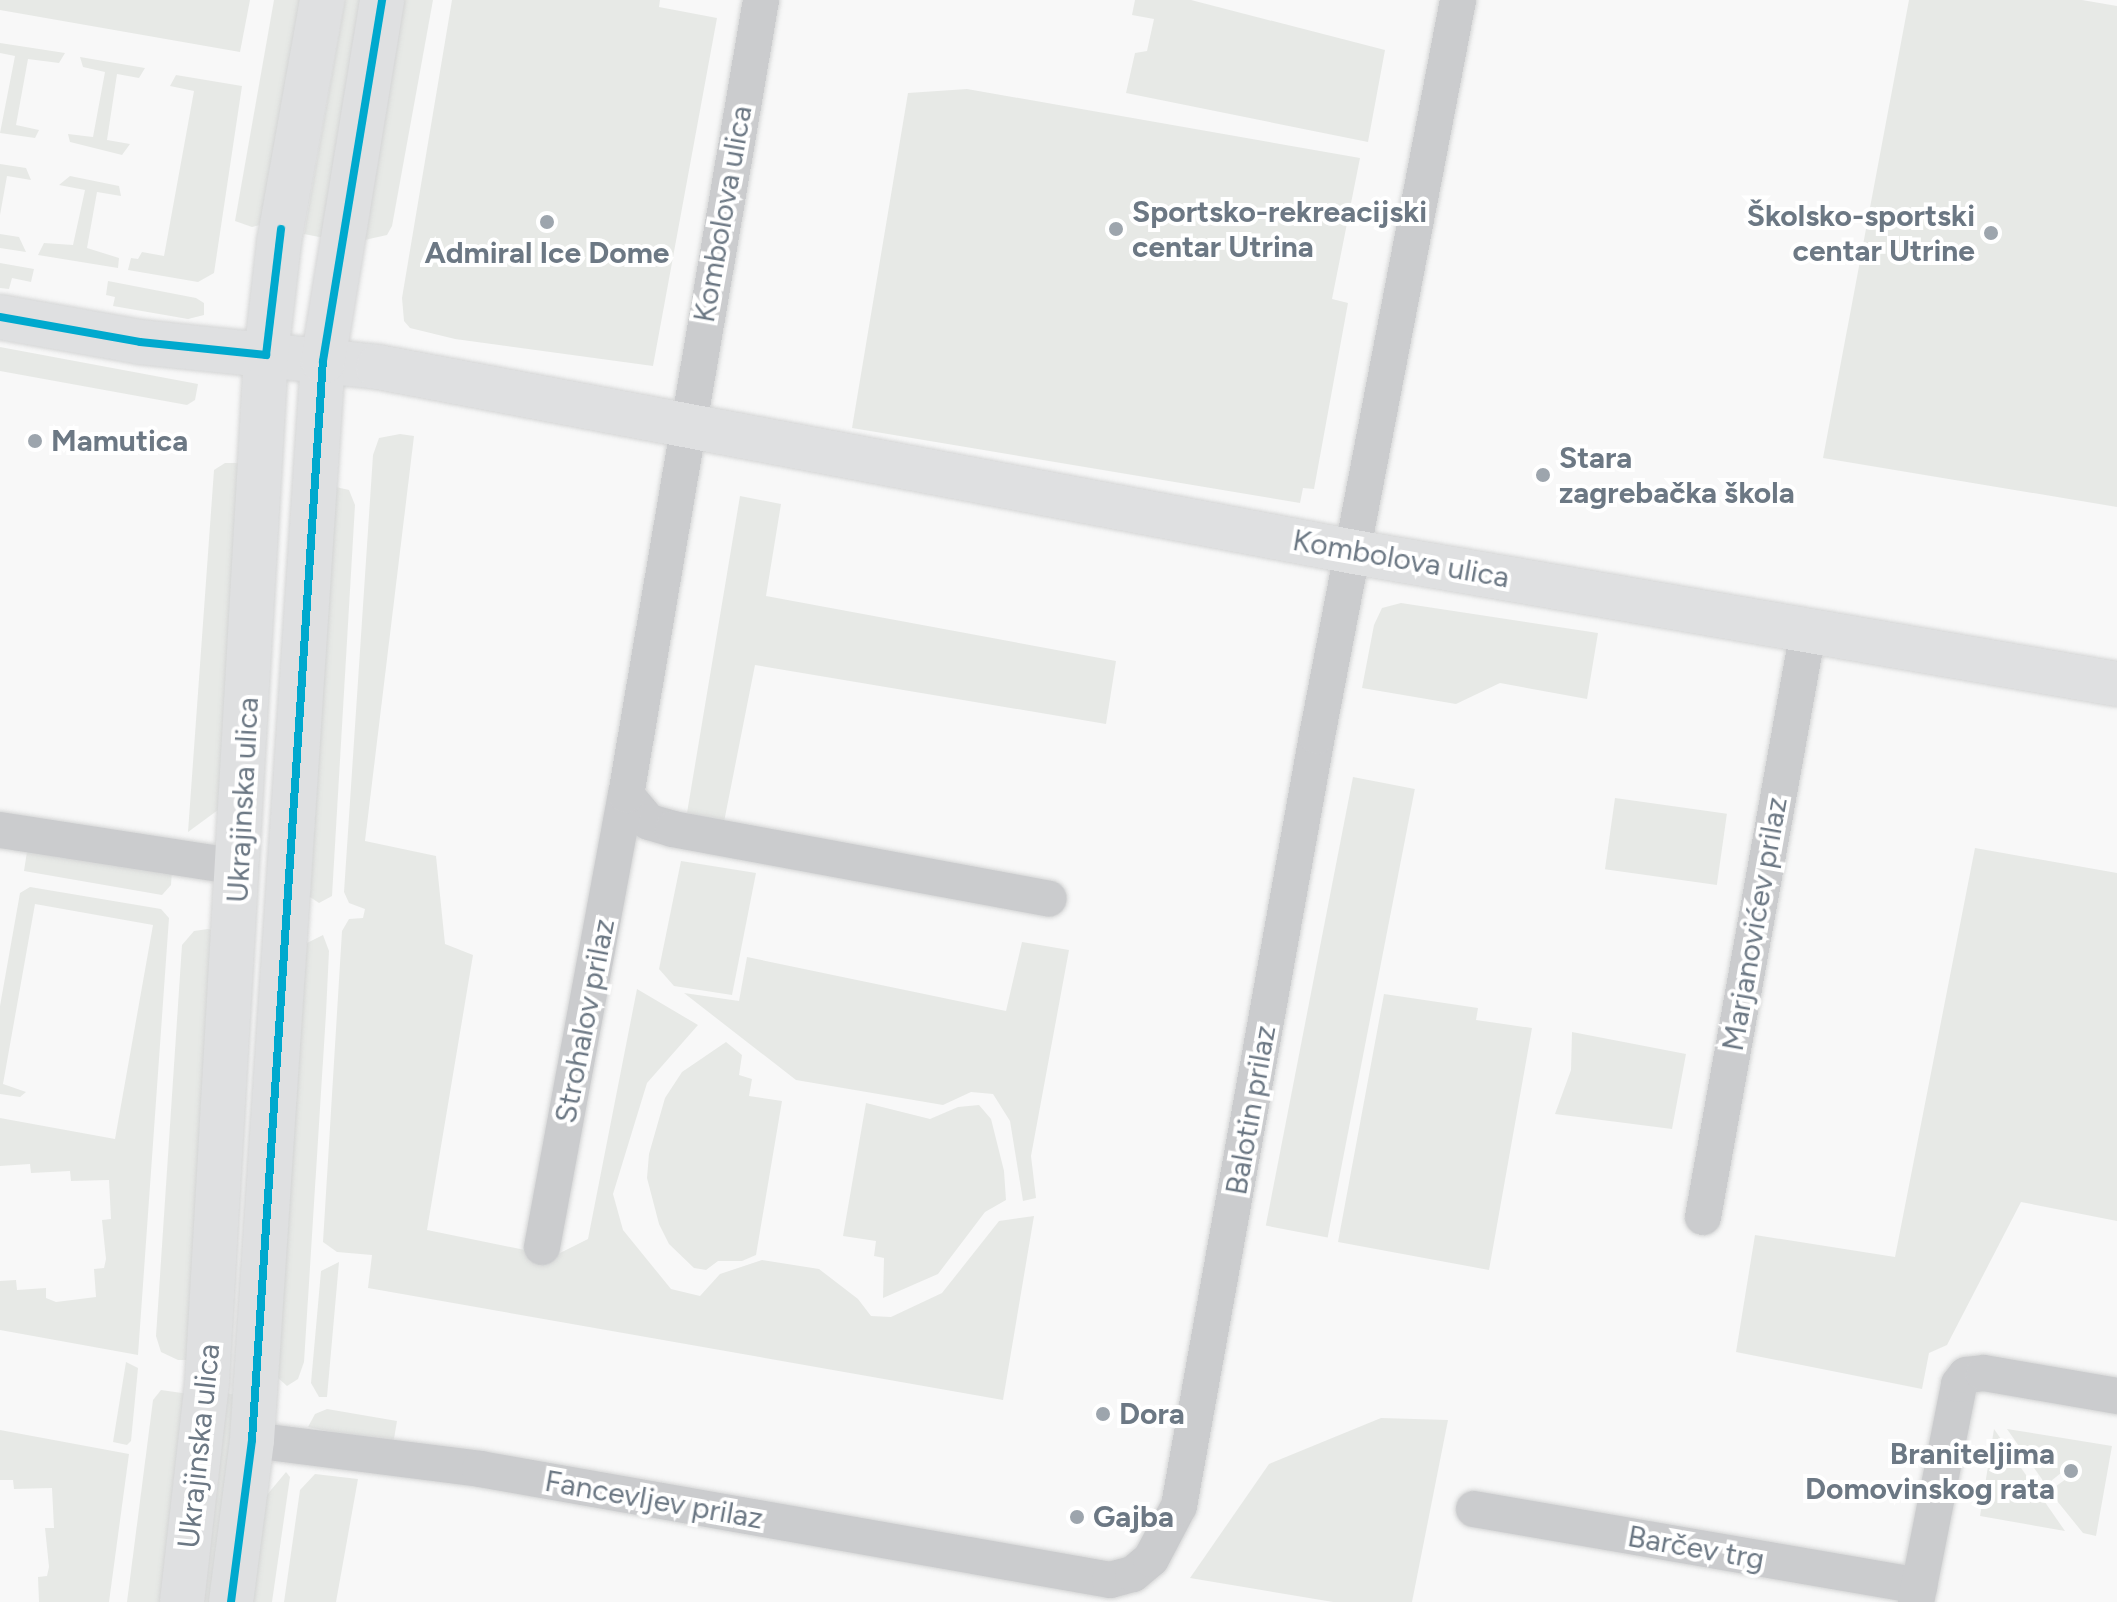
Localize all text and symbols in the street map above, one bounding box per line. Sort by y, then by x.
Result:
street label: Kombolova ulica [686,103,760,325]
place label: Sportsko-rekreacijski centar Utrina [1132,194,1427,264]
place label: Školsko-sportski centar Utrine [1747,198,1975,268]
marker: Admiral Ice Dome [538,213,556,231]
marker: Sportsko-rekreacijski centar Utrina [1107,220,1125,238]
marker: Školsko-sportski centar Utrine [1982,224,2000,242]
place label: Admiral Ice Dome [425,235,669,271]
place label: Mamutica [51,423,188,459]
marker: Mamutica [26,432,44,450]
place label: Stara zagrebačka škola [1559,440,1795,510]
marker: Stara zagrebačka škola [1534,466,1552,484]
street label: Kombolova ulica [1290,522,1512,596]
street label: Ukrajinska ulica [220,696,266,904]
street label: Marjanovićev prilaz [1715,794,1795,1054]
street label: Strohalov prilaz [548,916,622,1126]
street label: Balotin prilaz [1218,1022,1284,1198]
street label: Ukrajinska ulica [170,1342,228,1550]
place label: Dora [1119,1396,1185,1432]
marker: Dora [1094,1405,1112,1423]
place label: Braniteljima Domovinskog rata [1805,1436,2055,1506]
marker: Braniteljima Domovinskog rata [2062,1462,2080,1480]
street label: Fancevljev prilaz [542,1463,766,1537]
place label: Gajba [1093,1499,1174,1535]
marker: Gajba [1068,1508,1086,1526]
street label: Barčev trg [1625,1518,1767,1578]

